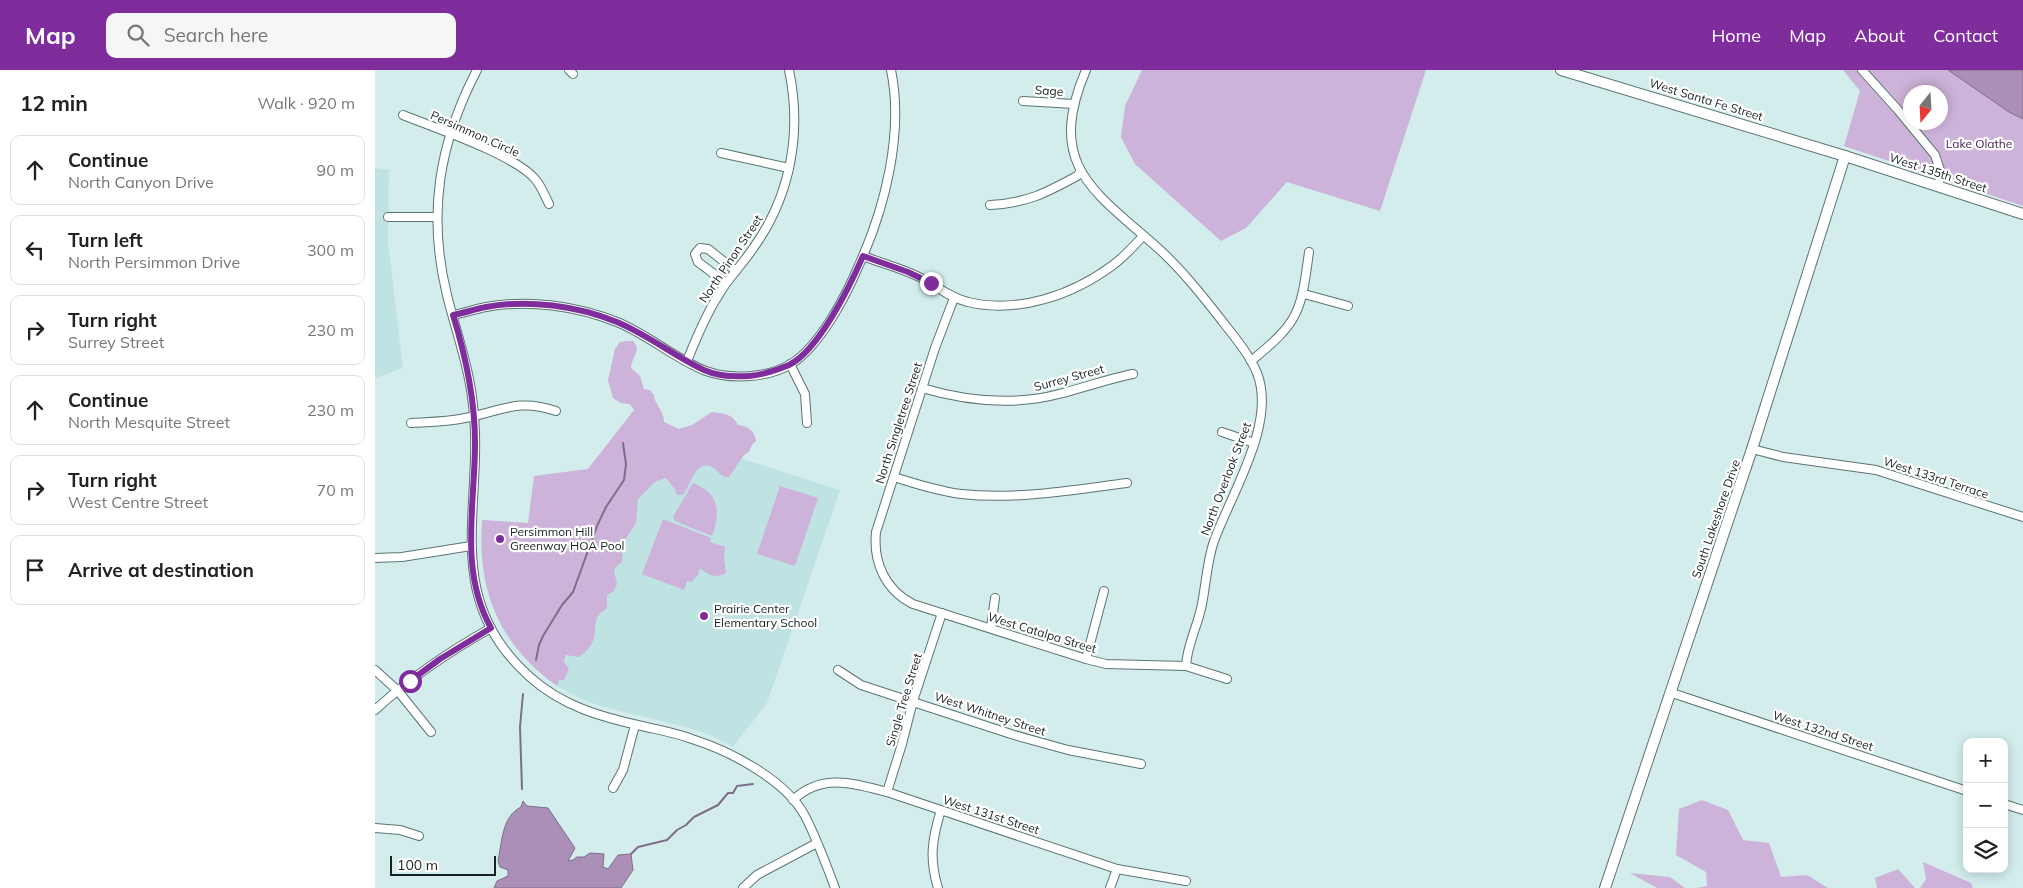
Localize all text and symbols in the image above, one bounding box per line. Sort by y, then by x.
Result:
search box [106,13,456,58]
text: Map [25,20,76,50]
icon: search [124,21,152,49]
text: Search here [164,23,268,47]
text: Home [1711,24,1761,47]
text: Map [1789,24,1826,47]
text: About [1854,24,1905,47]
text: Contact [1933,24,1998,47]
street label: West Santa Fe Street [1648,75,1765,124]
street label: Sage [1034,82,1064,99]
north arrow [1903,85,1948,130]
text: 12 min [20,90,88,116]
text: Walk · 920 m [257,93,355,113]
street label: Persimmon Circle [428,107,522,160]
park label: Lake Olathe [1946,136,2012,151]
text: Continue [68,148,148,172]
street label: West 135th Street [1888,150,1989,195]
icon: ahead [21,156,49,184]
text: 90 m [317,160,354,180]
text: North Canyon Drive [68,172,214,192]
street label: North Pinon Street [696,212,766,306]
text: Turn left [68,228,143,252]
icon: left [21,236,49,264]
text: 300 m [307,240,354,260]
text: North Persimmon Drive [68,252,240,272]
route end [920,272,943,295]
text: Turn right [68,308,157,332]
icon: right [21,316,49,344]
text: 230 m [307,320,354,340]
text: Surrey Street [68,332,164,352]
street label: North Singletree Street [872,360,925,485]
street label: Surrey Street [1032,361,1106,394]
text: Continue [68,388,148,412]
icon: ahead [21,396,49,424]
text: 230 m [307,400,354,420]
text: North Mesquite Street [68,412,230,432]
street label: North Overlook Street [1197,420,1254,538]
street label: West 133rd Terrace [1882,453,1991,502]
street label: South Lakeshore Drive [1688,457,1743,580]
text: Turn right [68,468,157,492]
icon: right [21,476,49,504]
text: 70 m [317,480,354,500]
text: West Centre Street [68,492,208,512]
place label: Persimmon Hill Greenway HOA Pool [510,524,624,553]
marker: Persimmon Hill Greenway HOA Pool [494,533,506,545]
icon: arrive [21,556,49,584]
text: Arrive at destination [68,558,254,582]
place label: Prairie Center Elementary School [714,601,817,630]
street label: West Catalpa Street [986,609,1098,656]
marker: Prairie Center Elementary School [698,610,710,622]
street label: Single Tree Street [882,651,925,748]
route start [399,670,422,693]
street label: West Whitney Street [933,688,1048,739]
street label: West 132nd Street [1771,707,1875,754]
map controls [1963,738,2008,873]
button: + [1963,738,2008,783]
button: − [1963,783,2008,828]
street label: West 131st Street [941,792,1041,837]
button: layers [1963,828,2008,873]
scale bar [390,853,496,876]
text: 100 m [397,856,438,874]

